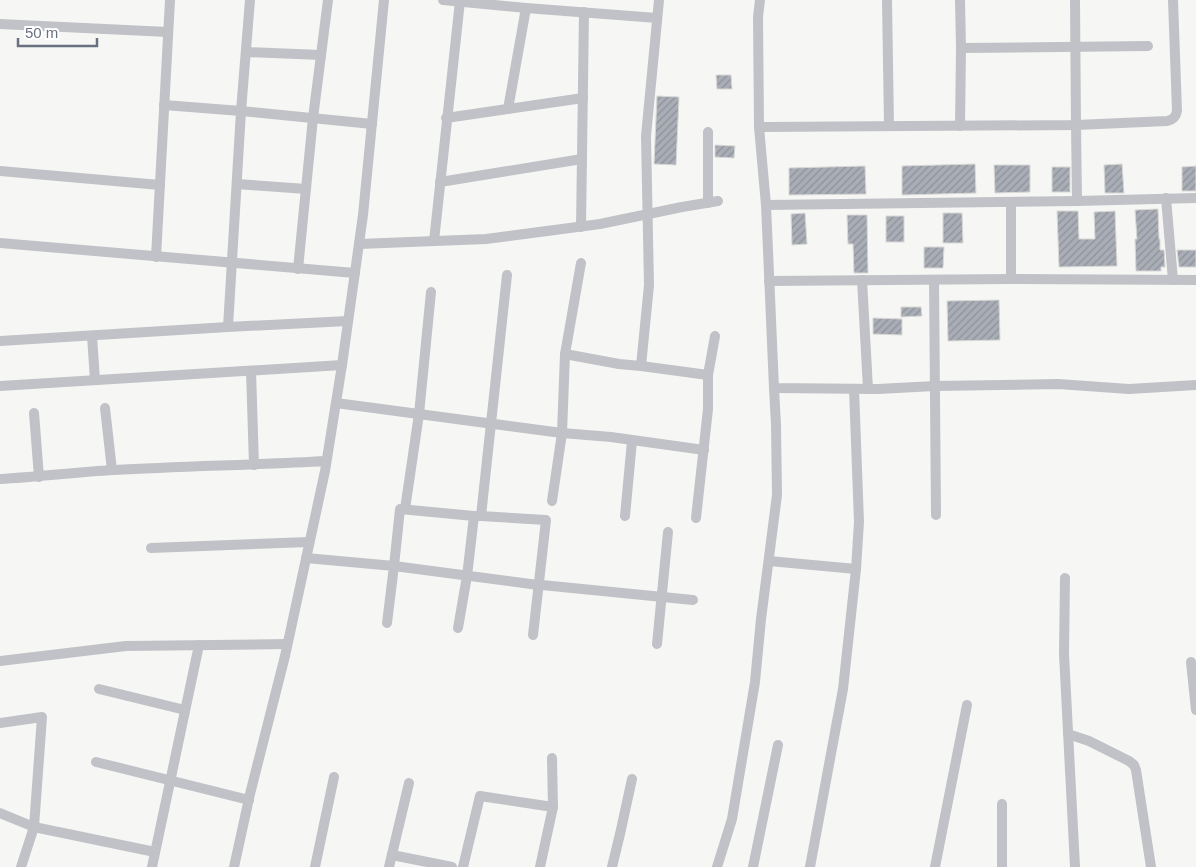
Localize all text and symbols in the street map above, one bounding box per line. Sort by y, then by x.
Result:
scale bar [18,15,96,47]
text: 50 m [25,24,58,41]

